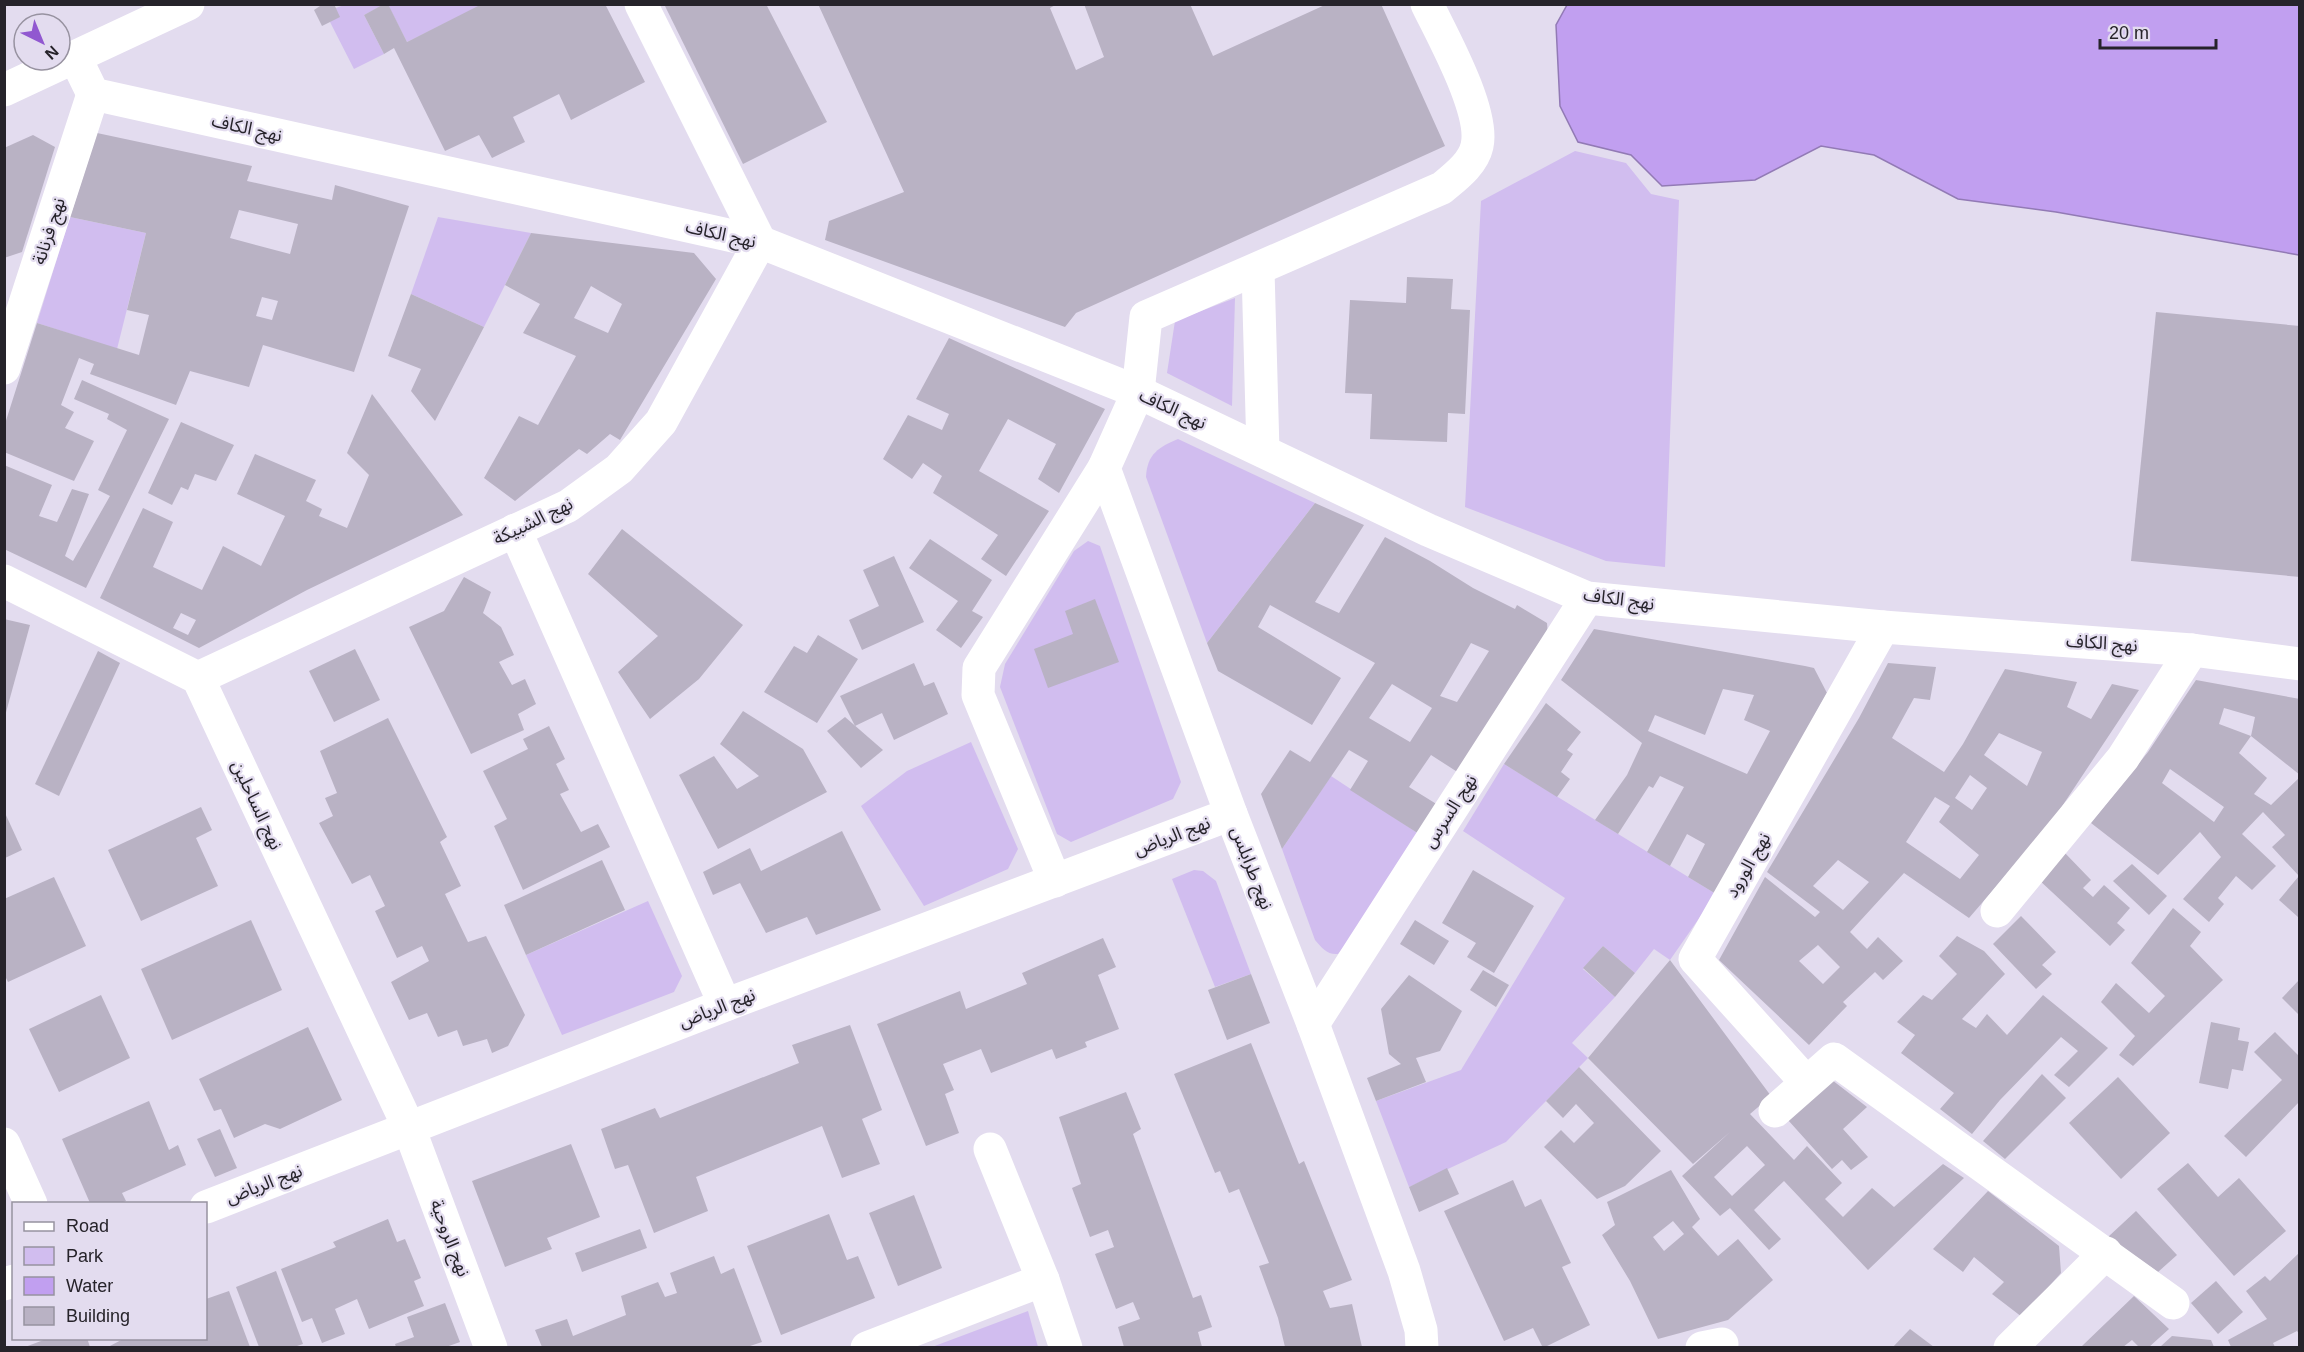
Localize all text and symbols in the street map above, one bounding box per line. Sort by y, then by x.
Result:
north arrow [12,12,72,72]
scale bar [2100,12,2216,50]
text: 20 m [2109,23,2149,43]
text: N [42,42,62,63]
street label: نهج الكاف [209,110,284,149]
street label: نهج فرنانة [29,195,72,268]
street label: نهج الكاف [683,216,758,255]
street label: نهج الكاف [1135,385,1210,436]
street label: نهج الشبيكة [490,493,577,551]
street label: نهج الكاف [1582,584,1656,617]
street label: نهج الكاف [2065,631,2138,658]
street label: نهج الساحلين [225,757,286,854]
street label: نهج السرس [1419,771,1484,853]
street label: نهج الرياض [1131,812,1214,863]
street label: نهج طرابلس [1224,824,1277,913]
street label: نهج الورود [1721,829,1777,902]
street label: نهج الرياض [676,984,759,1035]
street label: نهج الرياض [223,1160,306,1211]
street label: نهج الروحية [423,1197,474,1280]
legend [12,1202,207,1340]
text: Road [66,1216,109,1236]
text: Park [66,1246,104,1266]
text: Water [66,1276,113,1296]
text: Building [66,1306,130,1326]

